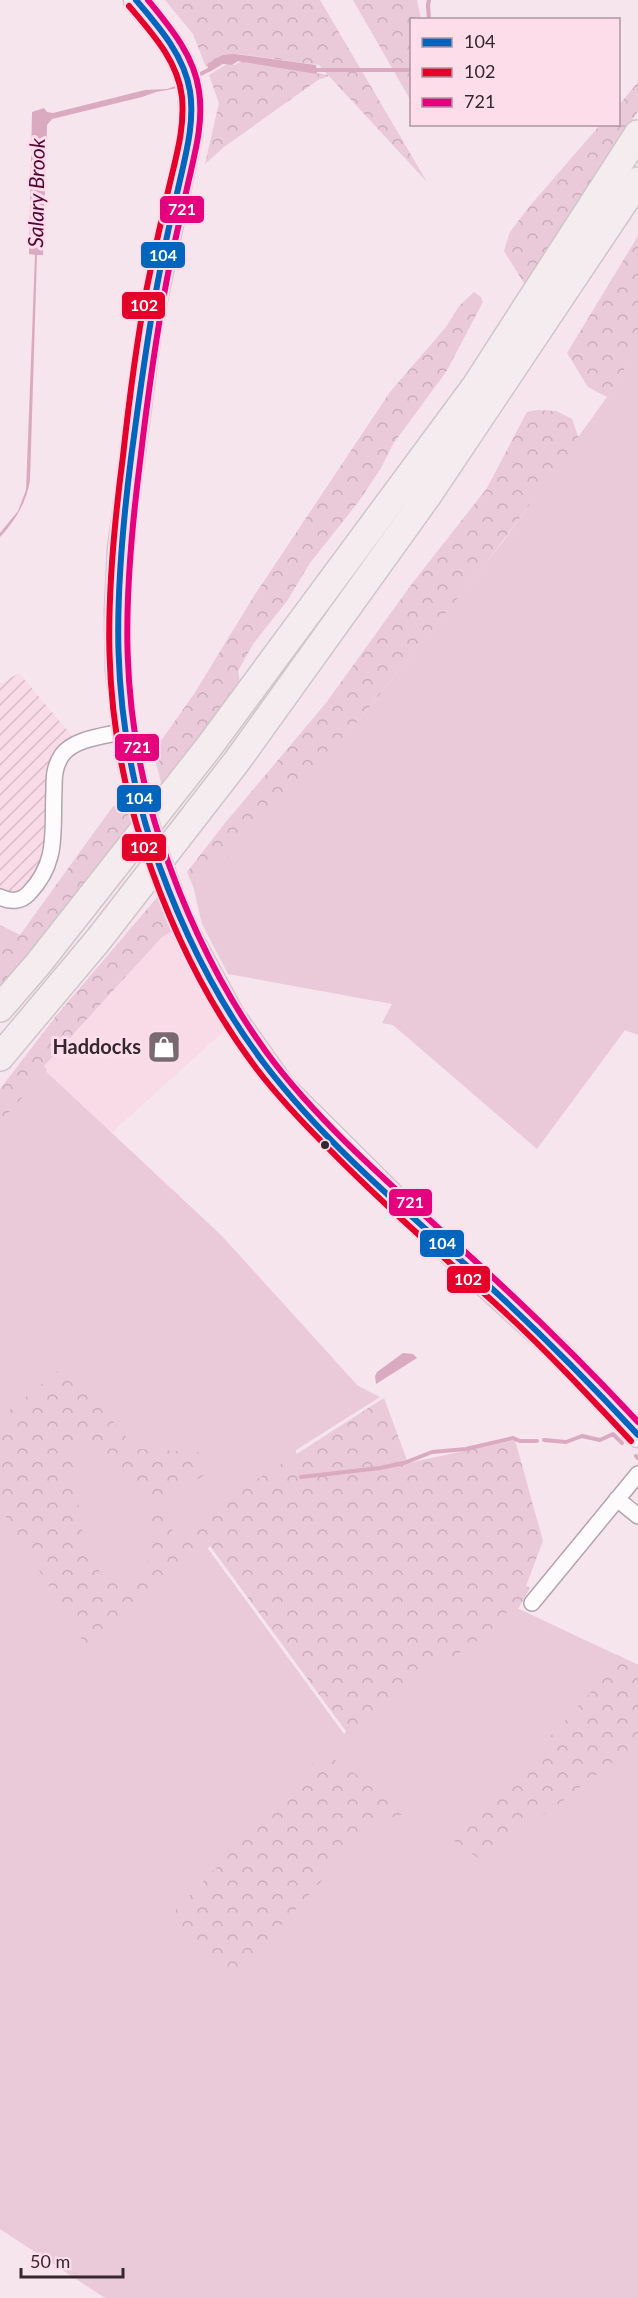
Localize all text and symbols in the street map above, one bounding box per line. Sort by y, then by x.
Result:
legend [410,18,620,126]
text: 104 [464,30,495,52]
text: 102 [464,60,495,82]
text: 721 [464,90,495,112]
water label: Salary Brook [22,137,49,248]
line badge: 721 [159,195,205,224]
text: 721 [168,199,196,218]
line badge: 104 [140,241,186,269]
text: 104 [149,245,177,264]
line badge: 102 [121,291,166,320]
text: 102 [130,295,158,314]
line badge: 721 [114,733,160,762]
text: 721 [123,737,151,756]
line badge: 104 [116,784,162,813]
text: 104 [125,788,153,807]
line badge: 102 [121,833,167,862]
text: 102 [130,837,158,856]
shop icon: Haddocks [146,1029,182,1065]
place label: Haddocks [52,1034,141,1058]
unlabelled marker [319,1139,331,1151]
line badge: 721 [388,1188,433,1217]
text: 721 [396,1192,424,1211]
line badge: 104 [419,1229,465,1258]
text: 104 [428,1233,456,1252]
line badge: 102 [446,1265,491,1294]
text: 102 [454,1269,482,1288]
scale bar [21,2241,123,2279]
text: 50 m [30,2250,70,2272]

